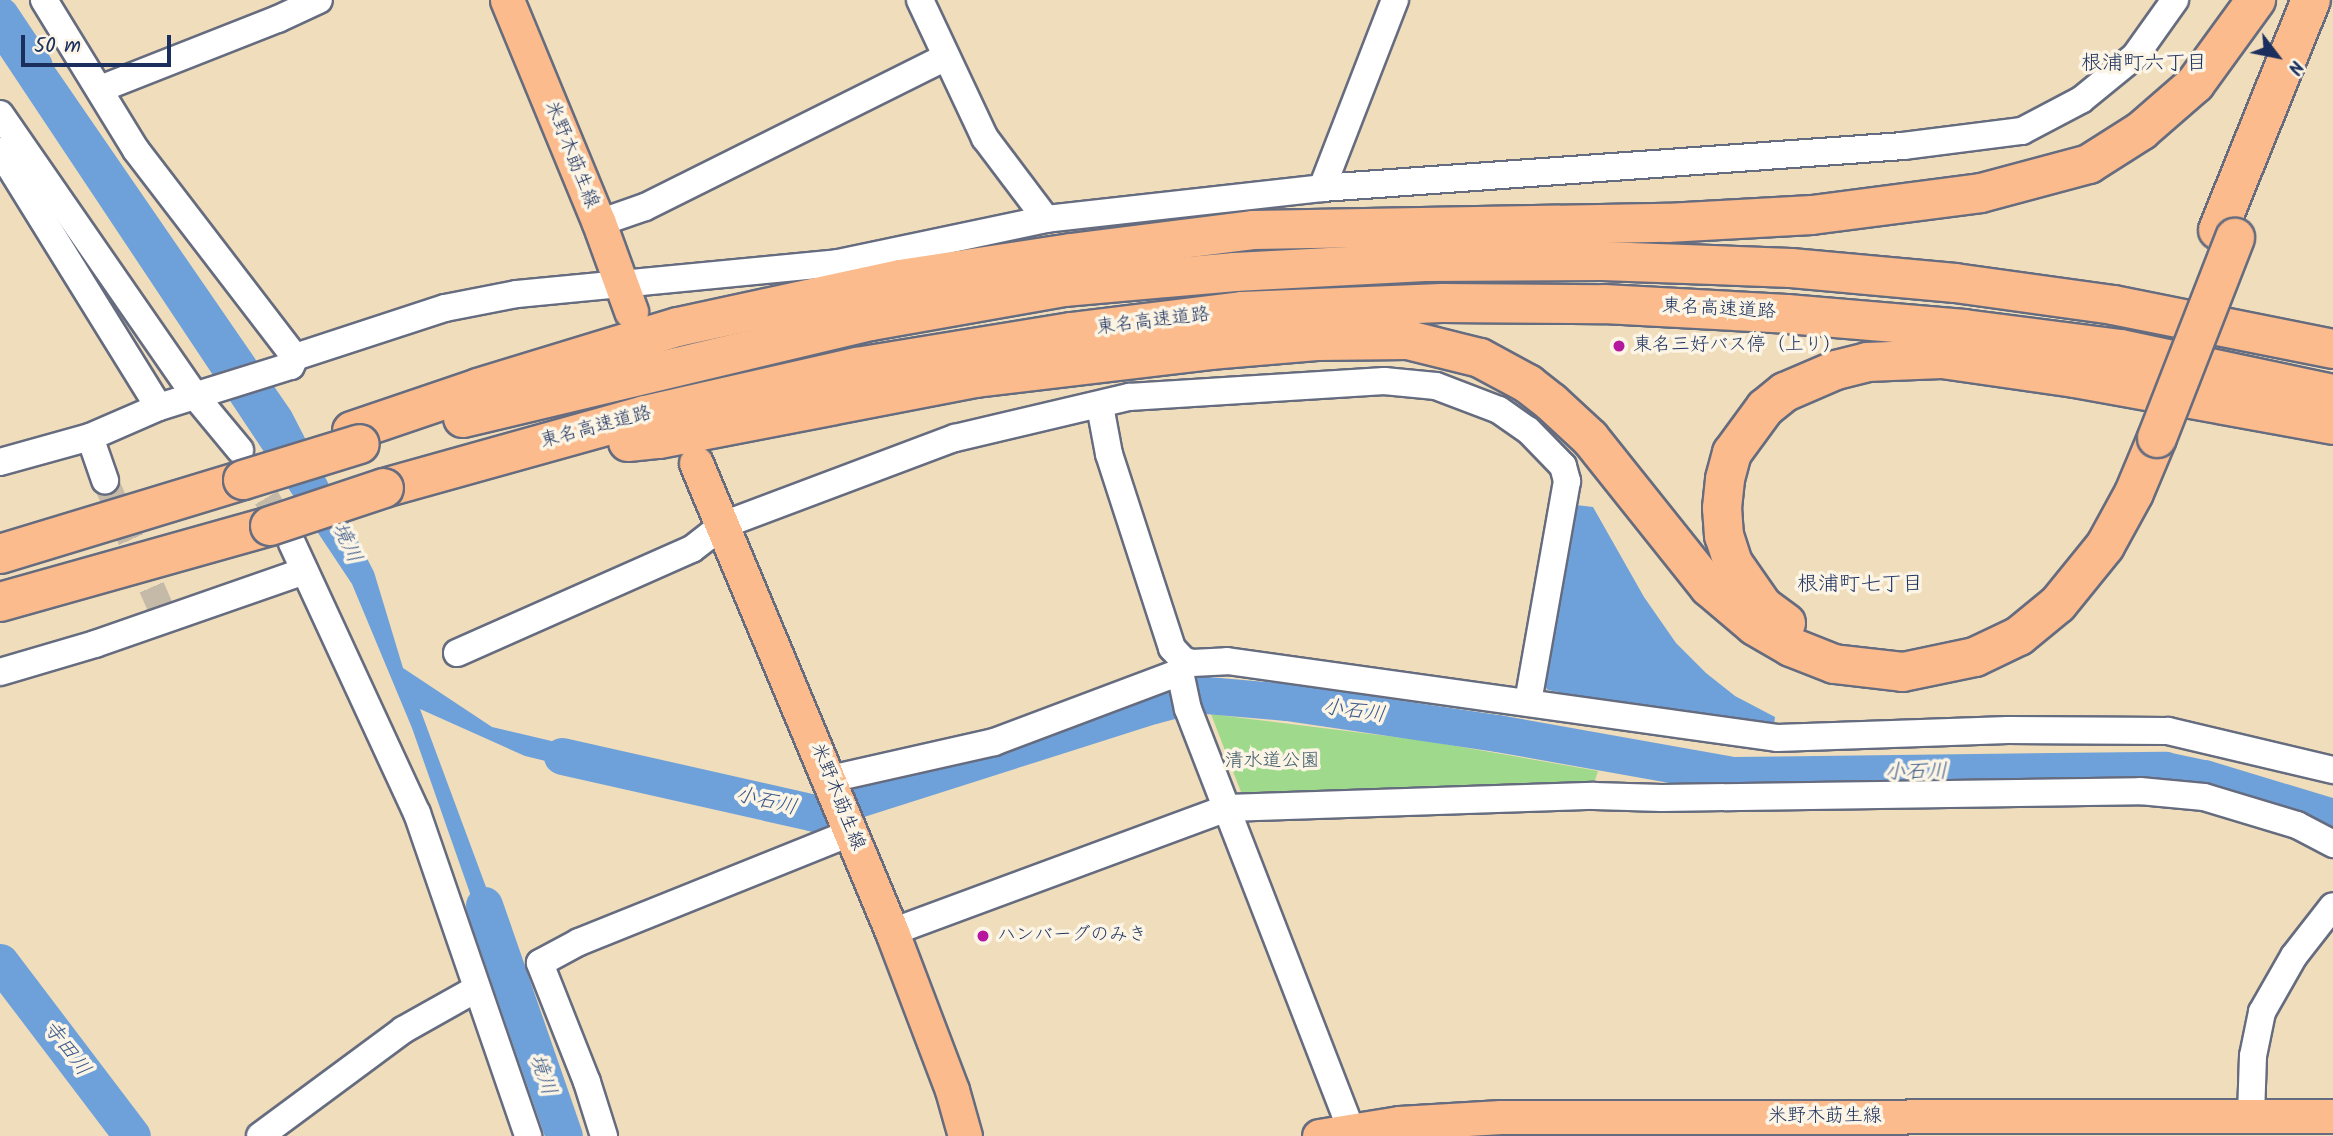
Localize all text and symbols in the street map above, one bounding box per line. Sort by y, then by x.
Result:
scale bar [24,21,175,65]
north arrow [2242,21,2312,91]
text: 50 m [34,30,81,63]
district label: 根浦町六丁目 [2081,51,2207,77]
text: N [2279,54,2311,80]
street label: 米野木莇生線 [539,98,603,212]
street label: 東名高速道路 [1661,296,1777,324]
street label: 東名高速道路 [1095,304,1211,340]
place label: 東名三好バス停（上り） [1633,335,1842,357]
marker: 東名三好バス停（上り） [1611,338,1627,354]
street label: 東名高速道路 [538,402,654,454]
water label: 境川 [326,519,366,567]
district label: 根浦町七丁目 [1797,572,1923,598]
water label: 小石川 [1321,695,1387,729]
street label: 米野木莇生線 [805,740,869,854]
park label: 清水道公園 [1225,751,1319,773]
water label: 小石川 [1884,760,1948,786]
water label: 小石川 [732,783,800,821]
place label: ハンバーグのみき [997,925,1149,947]
marker: ハンバーグのみき [975,928,991,944]
water label: 寺田川 [37,1016,95,1082]
water label: 境川 [523,1051,561,1099]
street label: 米野木莇生線 [1768,1106,1882,1128]

